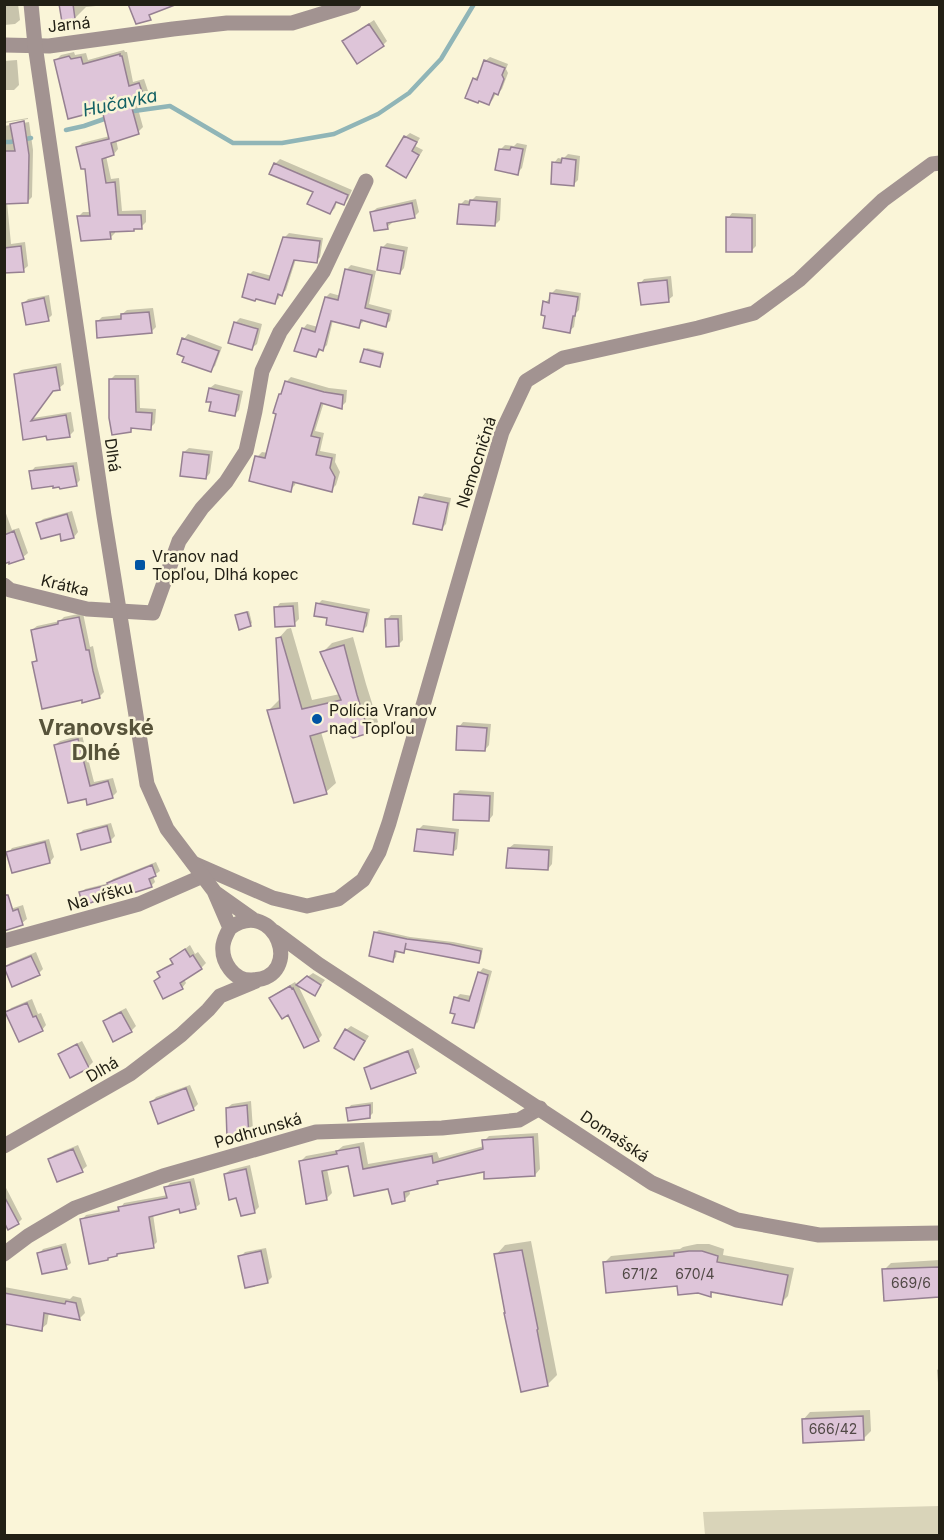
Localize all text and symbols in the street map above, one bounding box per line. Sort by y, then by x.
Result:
street label: Jarná [47,12,91,36]
water label: Hučavka [81,84,159,121]
street label: Nemocničná [452,414,500,510]
street label: Dlhá [101,437,125,473]
place label: Vranov nad Topľou, Dlhá kopec [152,546,299,584]
marker: Vranov nad Topľou, Dlhá kopec [133,558,147,572]
street label: Krátka [39,570,91,600]
place label: Polícia Vranov nad Topľou [329,700,437,738]
marker: Polícia Vranov nad Topľou [310,712,324,726]
district label: Vranovské Dlhé [38,714,154,765]
street label: Na vŕšku [65,877,135,915]
street label: Dlhá [82,1052,122,1086]
street label: Domašská [577,1106,653,1166]
street label: Podhrunská [212,1108,304,1152]
house number: 671/2 [622,1265,658,1282]
house number: 670/4 [675,1265,715,1282]
house number: 669/6 [891,1274,931,1291]
house number: 666/42 [809,1420,857,1437]

